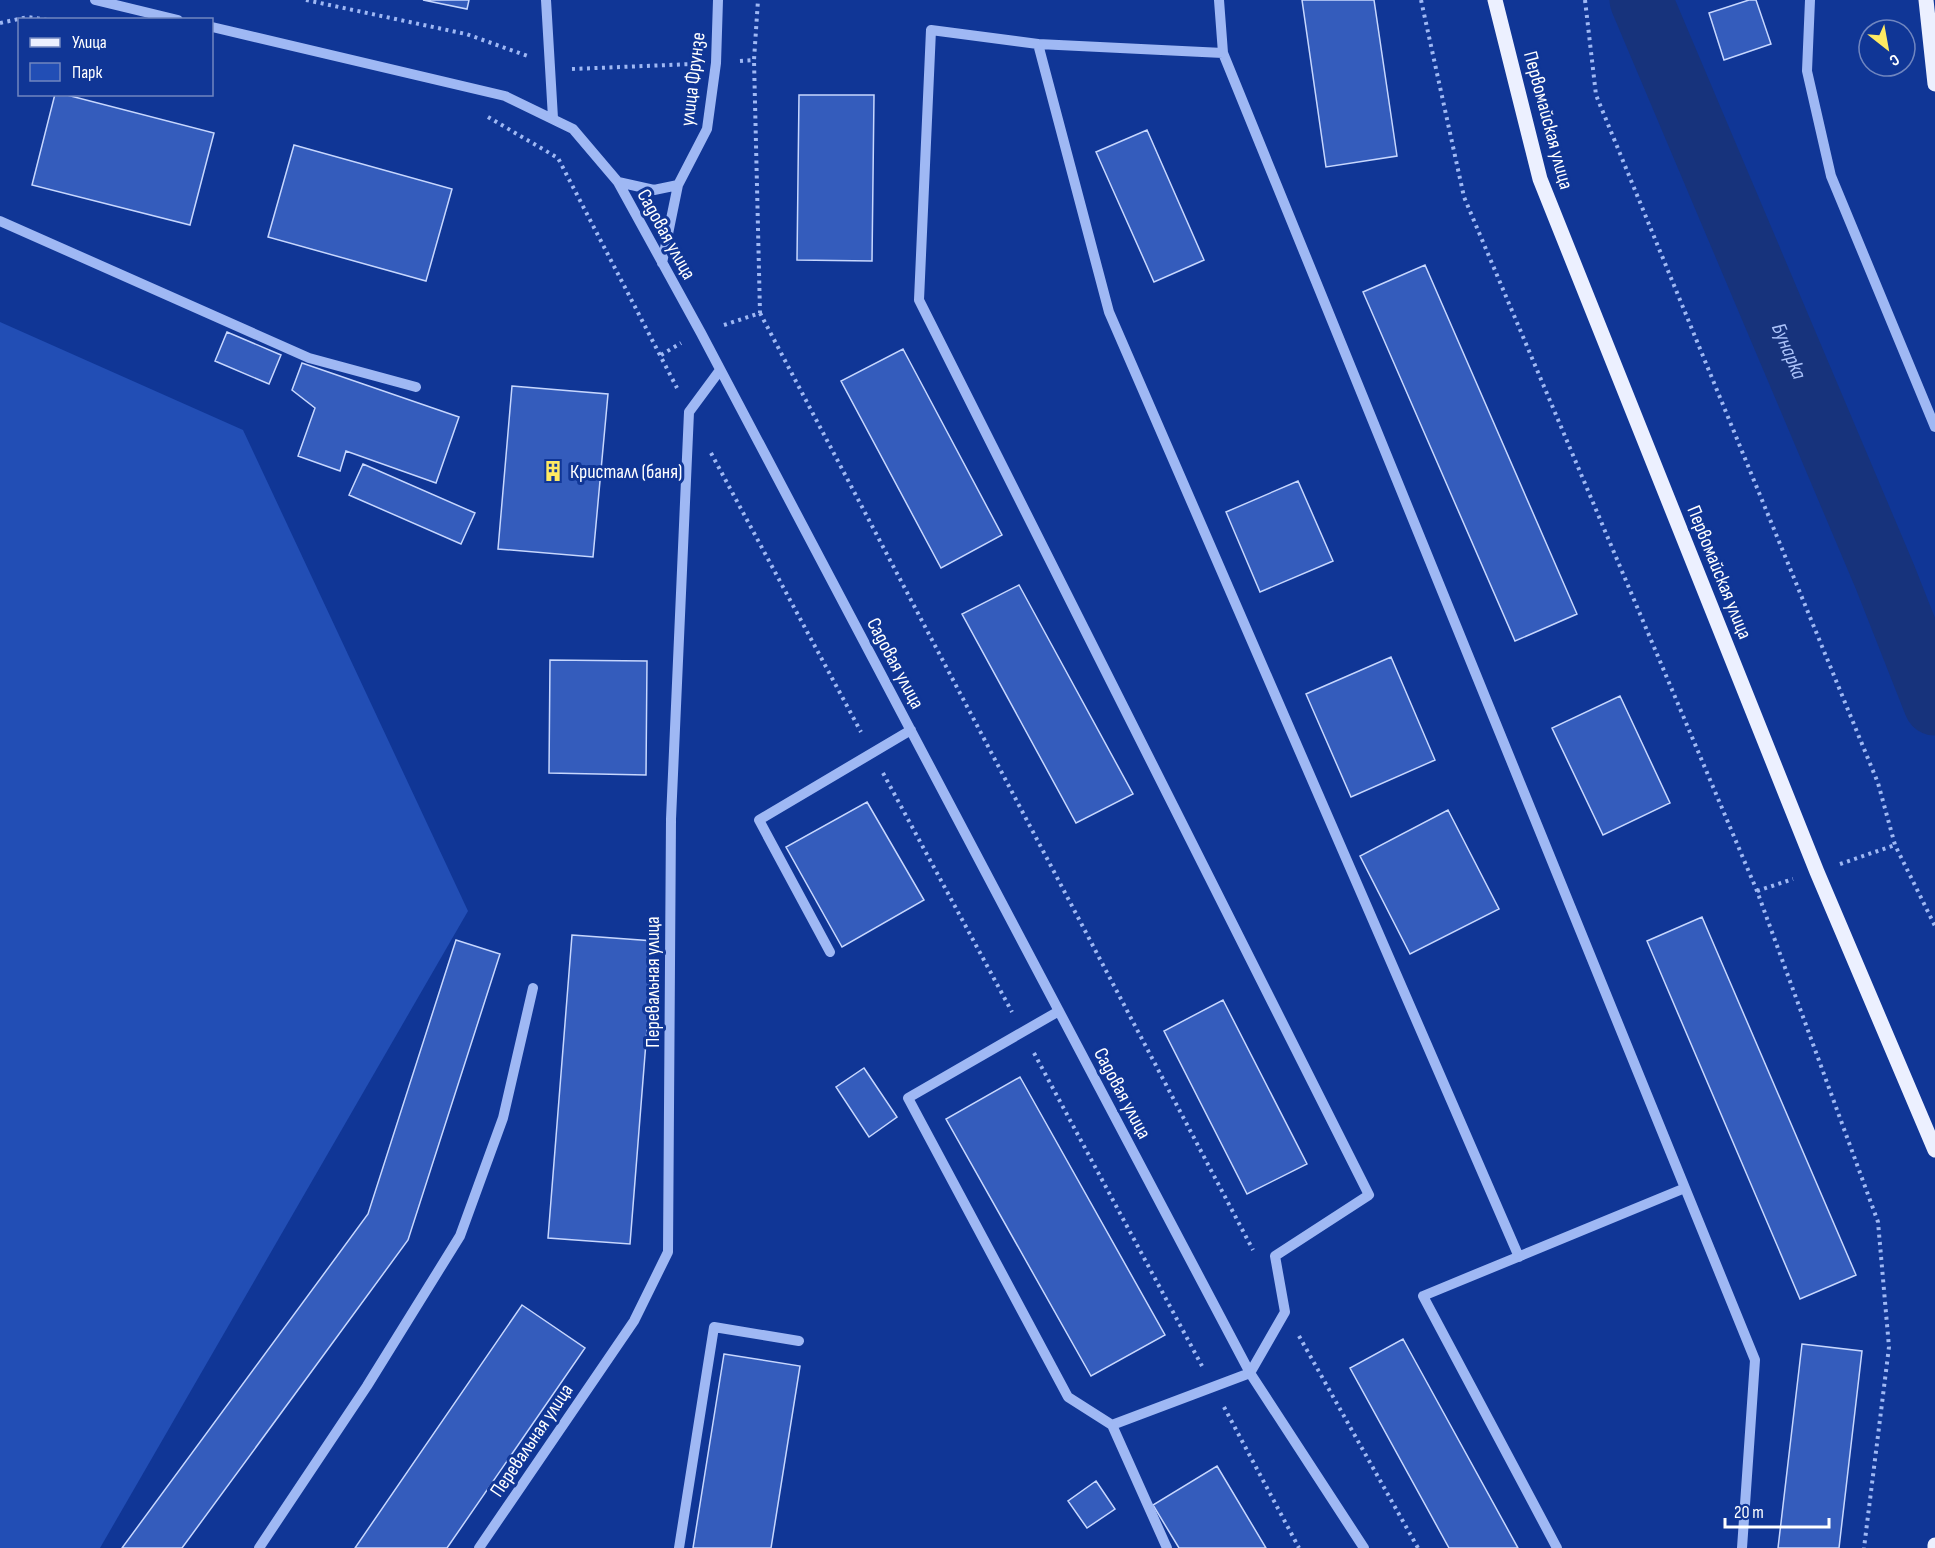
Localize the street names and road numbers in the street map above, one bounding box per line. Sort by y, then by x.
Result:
street label: улица Фрунзе [675,31,711,127]
street label: Первомайская улица [1518,49,1578,192]
street label: Садовая улица [631,185,701,284]
street label: Первомайская улица [1681,502,1757,643]
street label: Садовая улица [861,614,929,713]
street label: Перевальная улица [641,916,665,1048]
street label: Садовая улица [1088,1044,1156,1143]
street label: Перевальная улица [485,1379,579,1502]

